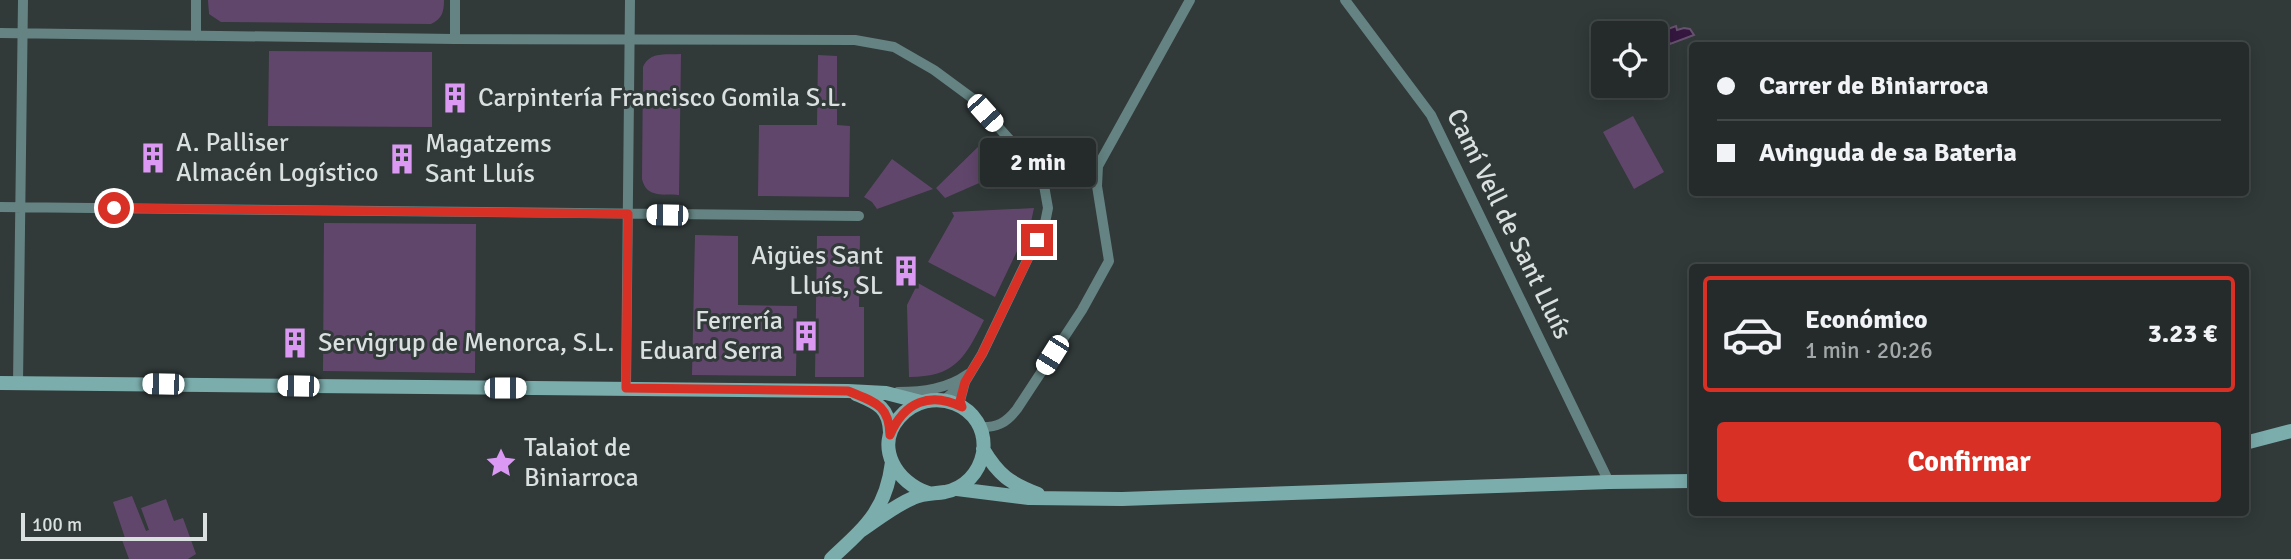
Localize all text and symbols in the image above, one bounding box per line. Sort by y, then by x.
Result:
map controls [1591,21,1668,98]
button: locate [1591,21,1668,98]
text: Carrer de Biniarroca [1759,70,1989,102]
building icon: Carpintería Francisco Gomila S.L. [438,81,472,115]
place label: Carpintería Francisco Gomila S.L. [478,82,847,114]
car [964,90,1007,136]
street label: Camí Vell de Sant Lluís [1439,104,1579,344]
place label: A. Palliser Almacén Logístico [176,127,379,189]
place label: Magatzems Sant Lluís [425,128,552,190]
text: Avinguda de sa Bateria [1759,137,2017,169]
callout: 2 min [979,138,1095,188]
building icon: A. Palliser Almacén Logístico [136,141,170,175]
building icon: Magatzems Sant Lluís [385,142,419,176]
text: 2 min [1010,148,1066,177]
route start [98,192,130,224]
car [646,204,689,226]
route end [1021,224,1053,256]
place label: Aigües Sant Lluís, SL [751,240,883,302]
building icon: Aigües Sant Lluís, SL [889,254,923,288]
icon: car [1721,303,1784,366]
text: Económico [1805,304,1928,336]
place label: Ferrería Eduard Serra [639,305,783,367]
text: 3.23 € [2148,318,2217,350]
building icon: Ferrería Eduard Serra [789,319,823,353]
building icon: Servigrup de Menorca, S.L. [278,326,312,360]
place label: Servigrup de Menorca, S.L. [318,327,614,359]
car [1032,332,1073,378]
text: 1 min · 20:26 [1805,336,1933,365]
car [142,373,185,395]
car [277,375,320,397]
car [485,378,527,399]
button: Confirmar [1717,422,2221,502]
place label: Talaiot de Biniarroca [524,432,639,494]
place icon: Talaiot de Biniarroca [484,446,518,480]
scale bar [21,510,206,542]
text: 100 m [32,513,82,537]

